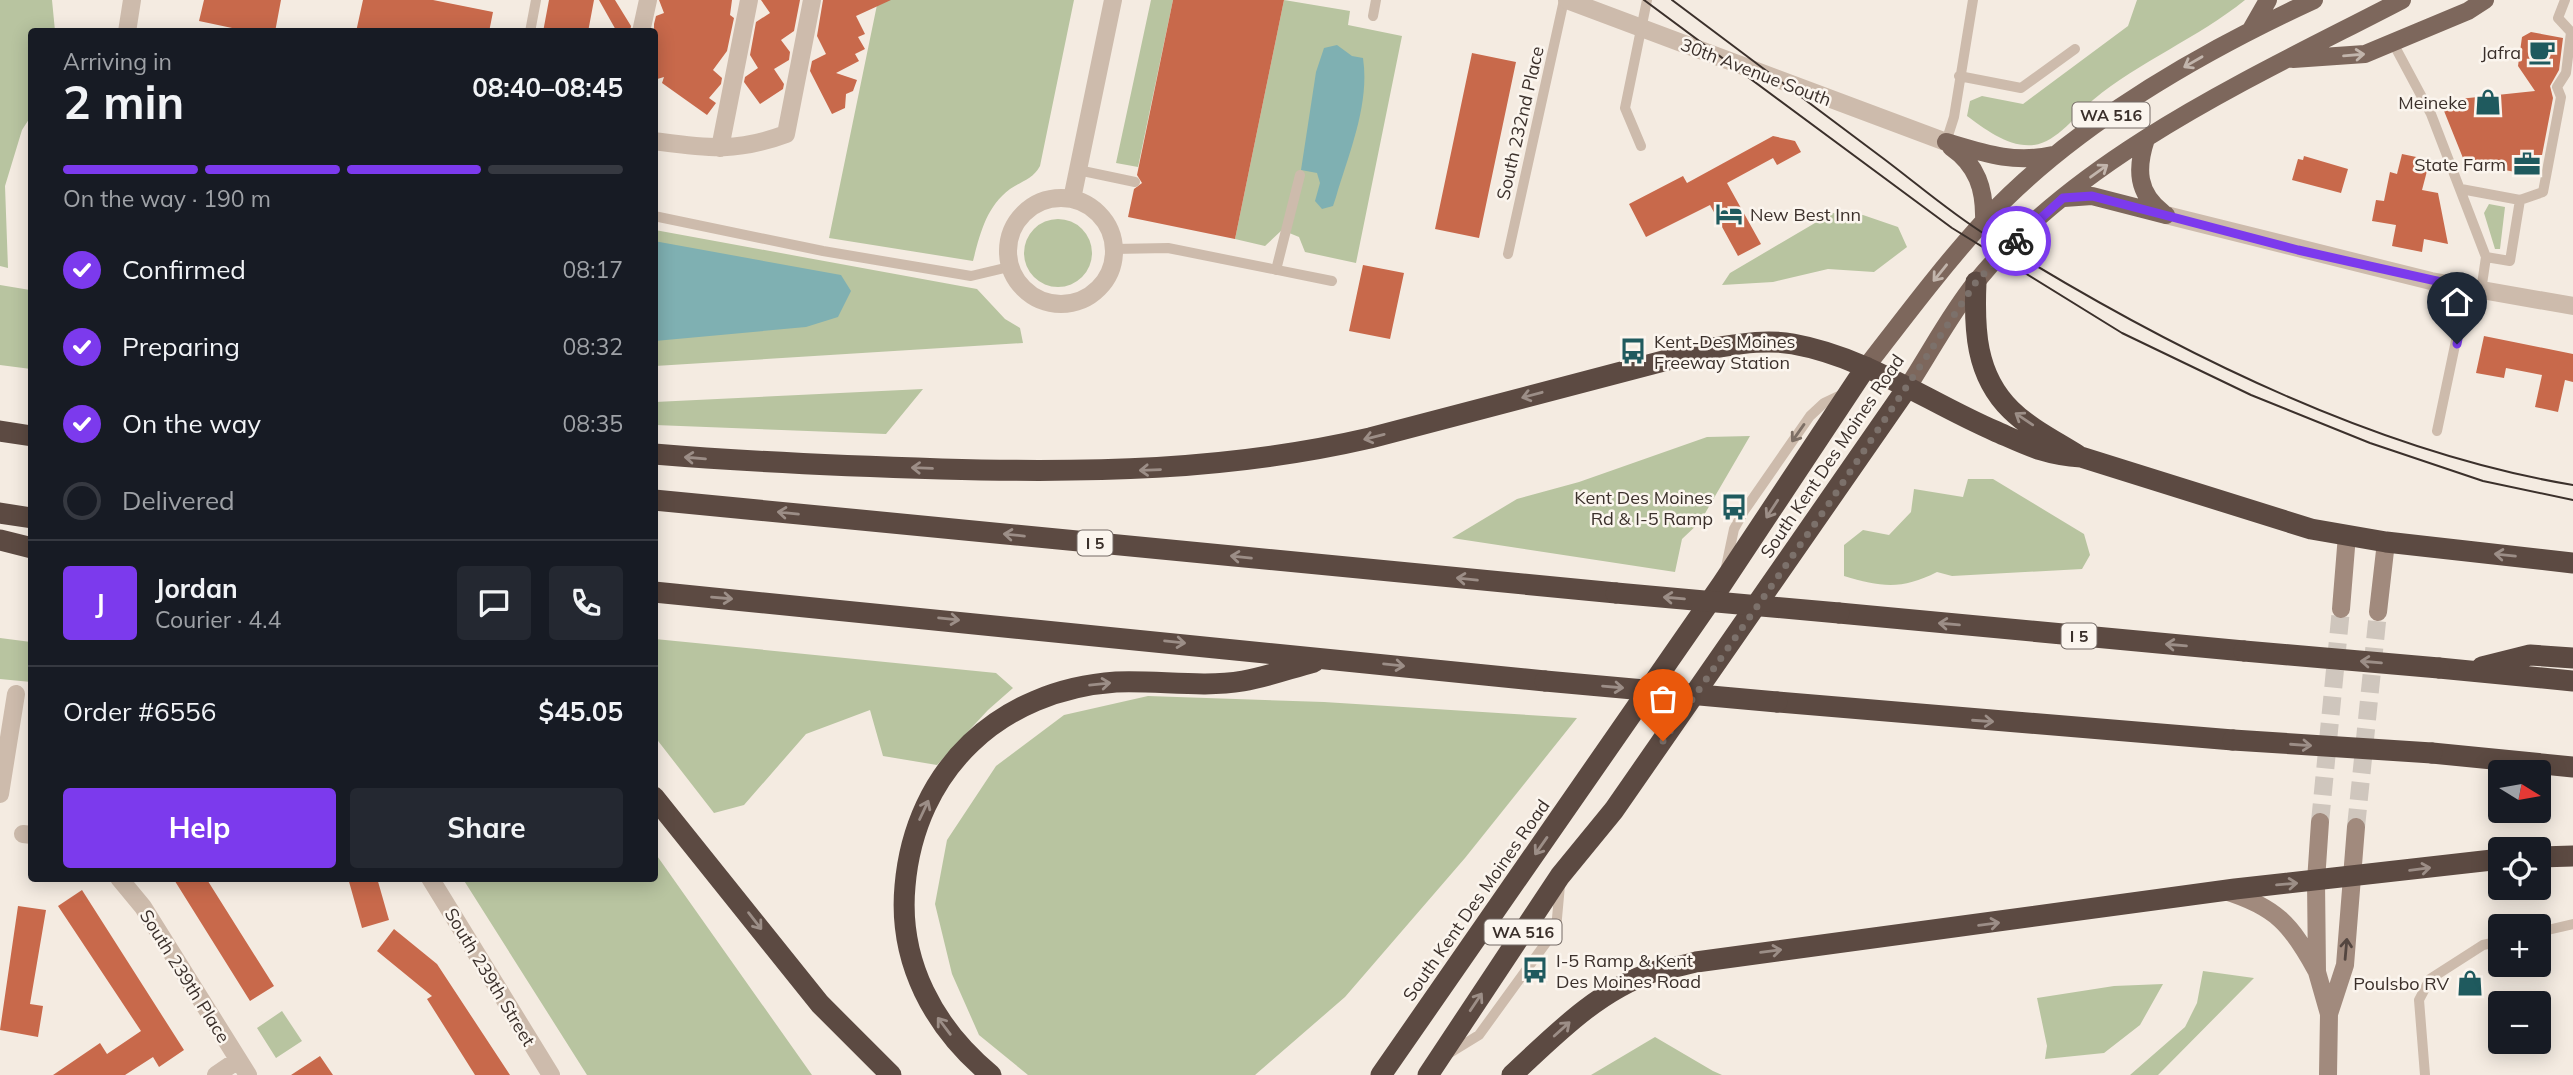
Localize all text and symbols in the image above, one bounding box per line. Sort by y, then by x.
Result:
street label: 30th Avenue South [1678,33,1834,111]
cafe icon: Jafra [2527,37,2557,67]
place label: Jafra [2481,41,2521,64]
street label: South 232nd Place [1491,44,1549,202]
text: Arriving in [63,47,172,76]
one-way arrow [2342,48,2365,61]
one-way arrow [2183,55,2203,69]
text: 08:40–08:45 [472,71,623,104]
text: 2 min [63,73,184,131]
shop icon: Meineke [2473,87,2503,117]
place label: Meineke [2398,91,2467,114]
road number: WA 516 [2072,102,2150,127]
office icon: State Farm [2512,149,2542,179]
place label: State Farm [2414,153,2506,176]
one-way arrow [2090,164,2109,179]
text: On the way · 190 m [63,184,271,213]
hotel icon: New Best Inn [1714,199,1744,229]
place label: New Best Inn [1750,203,1861,226]
courier [1981,206,2051,276]
icon: bike [1997,222,2035,260]
icon: check [63,251,101,289]
text: Confirmed [122,253,246,286]
text: 08:17 [563,255,623,284]
one-way arrow [1933,264,1948,282]
pin [2427,272,2487,344]
icon: home [2438,283,2476,321]
icon: check [63,328,101,366]
text: Preparing [122,330,240,363]
place label: Kent-Des Moines Freeway Station [1654,330,1796,374]
text: 08:32 [563,332,623,361]
bus stop icon: Kent-Des Moines Freeway Station [1618,336,1648,366]
street label: South Kent Des Moines Road [1755,350,1909,562]
one-way arrow [1521,389,1544,402]
icon: check [63,405,101,443]
text: On the way [122,407,261,440]
text: 08:35 [563,409,623,438]
one-way arrow [2015,412,2034,427]
one-way arrow [1791,422,1805,442]
one-way arrow [1363,431,1386,444]
one-way arrow [684,451,707,464]
one-way arrow [911,462,934,475]
one-way arrow [1138,463,1161,476]
text: Delivered [122,484,235,517]
place label: Kent Des Moines Rd & I-5 Ramp [1574,486,1713,530]
bus stop icon: Kent Des Moines Rd & I-5 Ramp [1719,492,1749,522]
one-way arrow [1765,498,1779,518]
one-way arrow [777,507,800,520]
one-way arrow [1004,529,1026,542]
road number: I 5 [1078,530,1112,556]
one-way arrow [2494,549,2517,562]
one-way arrow [1230,551,1253,564]
button: chat [457,566,531,640]
button: phone [549,566,623,640]
text: Jordan [155,572,238,605]
one-way arrow [1456,573,1479,586]
text: J [95,587,105,620]
one-way arrow [1663,591,1685,604]
one-way arrow [711,592,733,605]
text: Courier · 4.4 [155,605,281,634]
one-way arrow [937,613,960,626]
one-way arrow [1938,617,1961,630]
road number: I 5 [2062,624,2096,649]
one-way arrow [1163,636,1186,649]
one-way arrow [2165,638,2188,651]
one-way arrow [2360,656,2383,669]
one-way arrow [1382,659,1405,672]
pin [1633,669,1693,741]
one-way arrow [1088,677,1111,690]
icon: bag [1644,680,1682,718]
one-way arrow [1601,681,1624,694]
text: Order #6556 [63,695,216,728]
text: $45.05 [539,695,623,728]
one-way arrow [1971,715,1994,728]
one-way arrow [2289,738,2312,751]
north arrow [2488,760,2552,822]
map controls [2488,760,2551,1054]
button: Help [63,788,336,868]
button: Share [350,788,623,868]
street label: South Kent Des Moines Road [1397,795,1555,1005]
one-way arrow [918,800,931,821]
one-way arrow [1534,836,1548,855]
button: locate [2488,837,2551,900]
one-way arrow [2408,863,2430,876]
one-way arrow [2276,877,2298,890]
street label: South 239th Street [440,904,540,1050]
street label: South 239th Place [135,905,235,1047]
one-way arrow [747,911,762,930]
button: + [2488,914,2551,977]
one-way arrow [1977,918,2000,931]
road number: WA 516 [1484,920,1562,944]
one-way arrow [2340,938,2353,960]
one-way arrow [1759,945,1782,958]
place label: I-5 Ramp & Kent Des Moines Road [1556,949,1701,993]
bus stop icon: I-5 Ramp & Kent Des Moines Road [1520,955,1550,985]
shop icon: Poulsbo RV [2455,968,2485,998]
place label: Poulsbo RV [2353,972,2449,995]
button: − [2488,991,2551,1054]
one-way arrow [1469,993,1483,1013]
one-way arrow [936,1017,951,1036]
one-way arrow [1553,1021,1571,1037]

